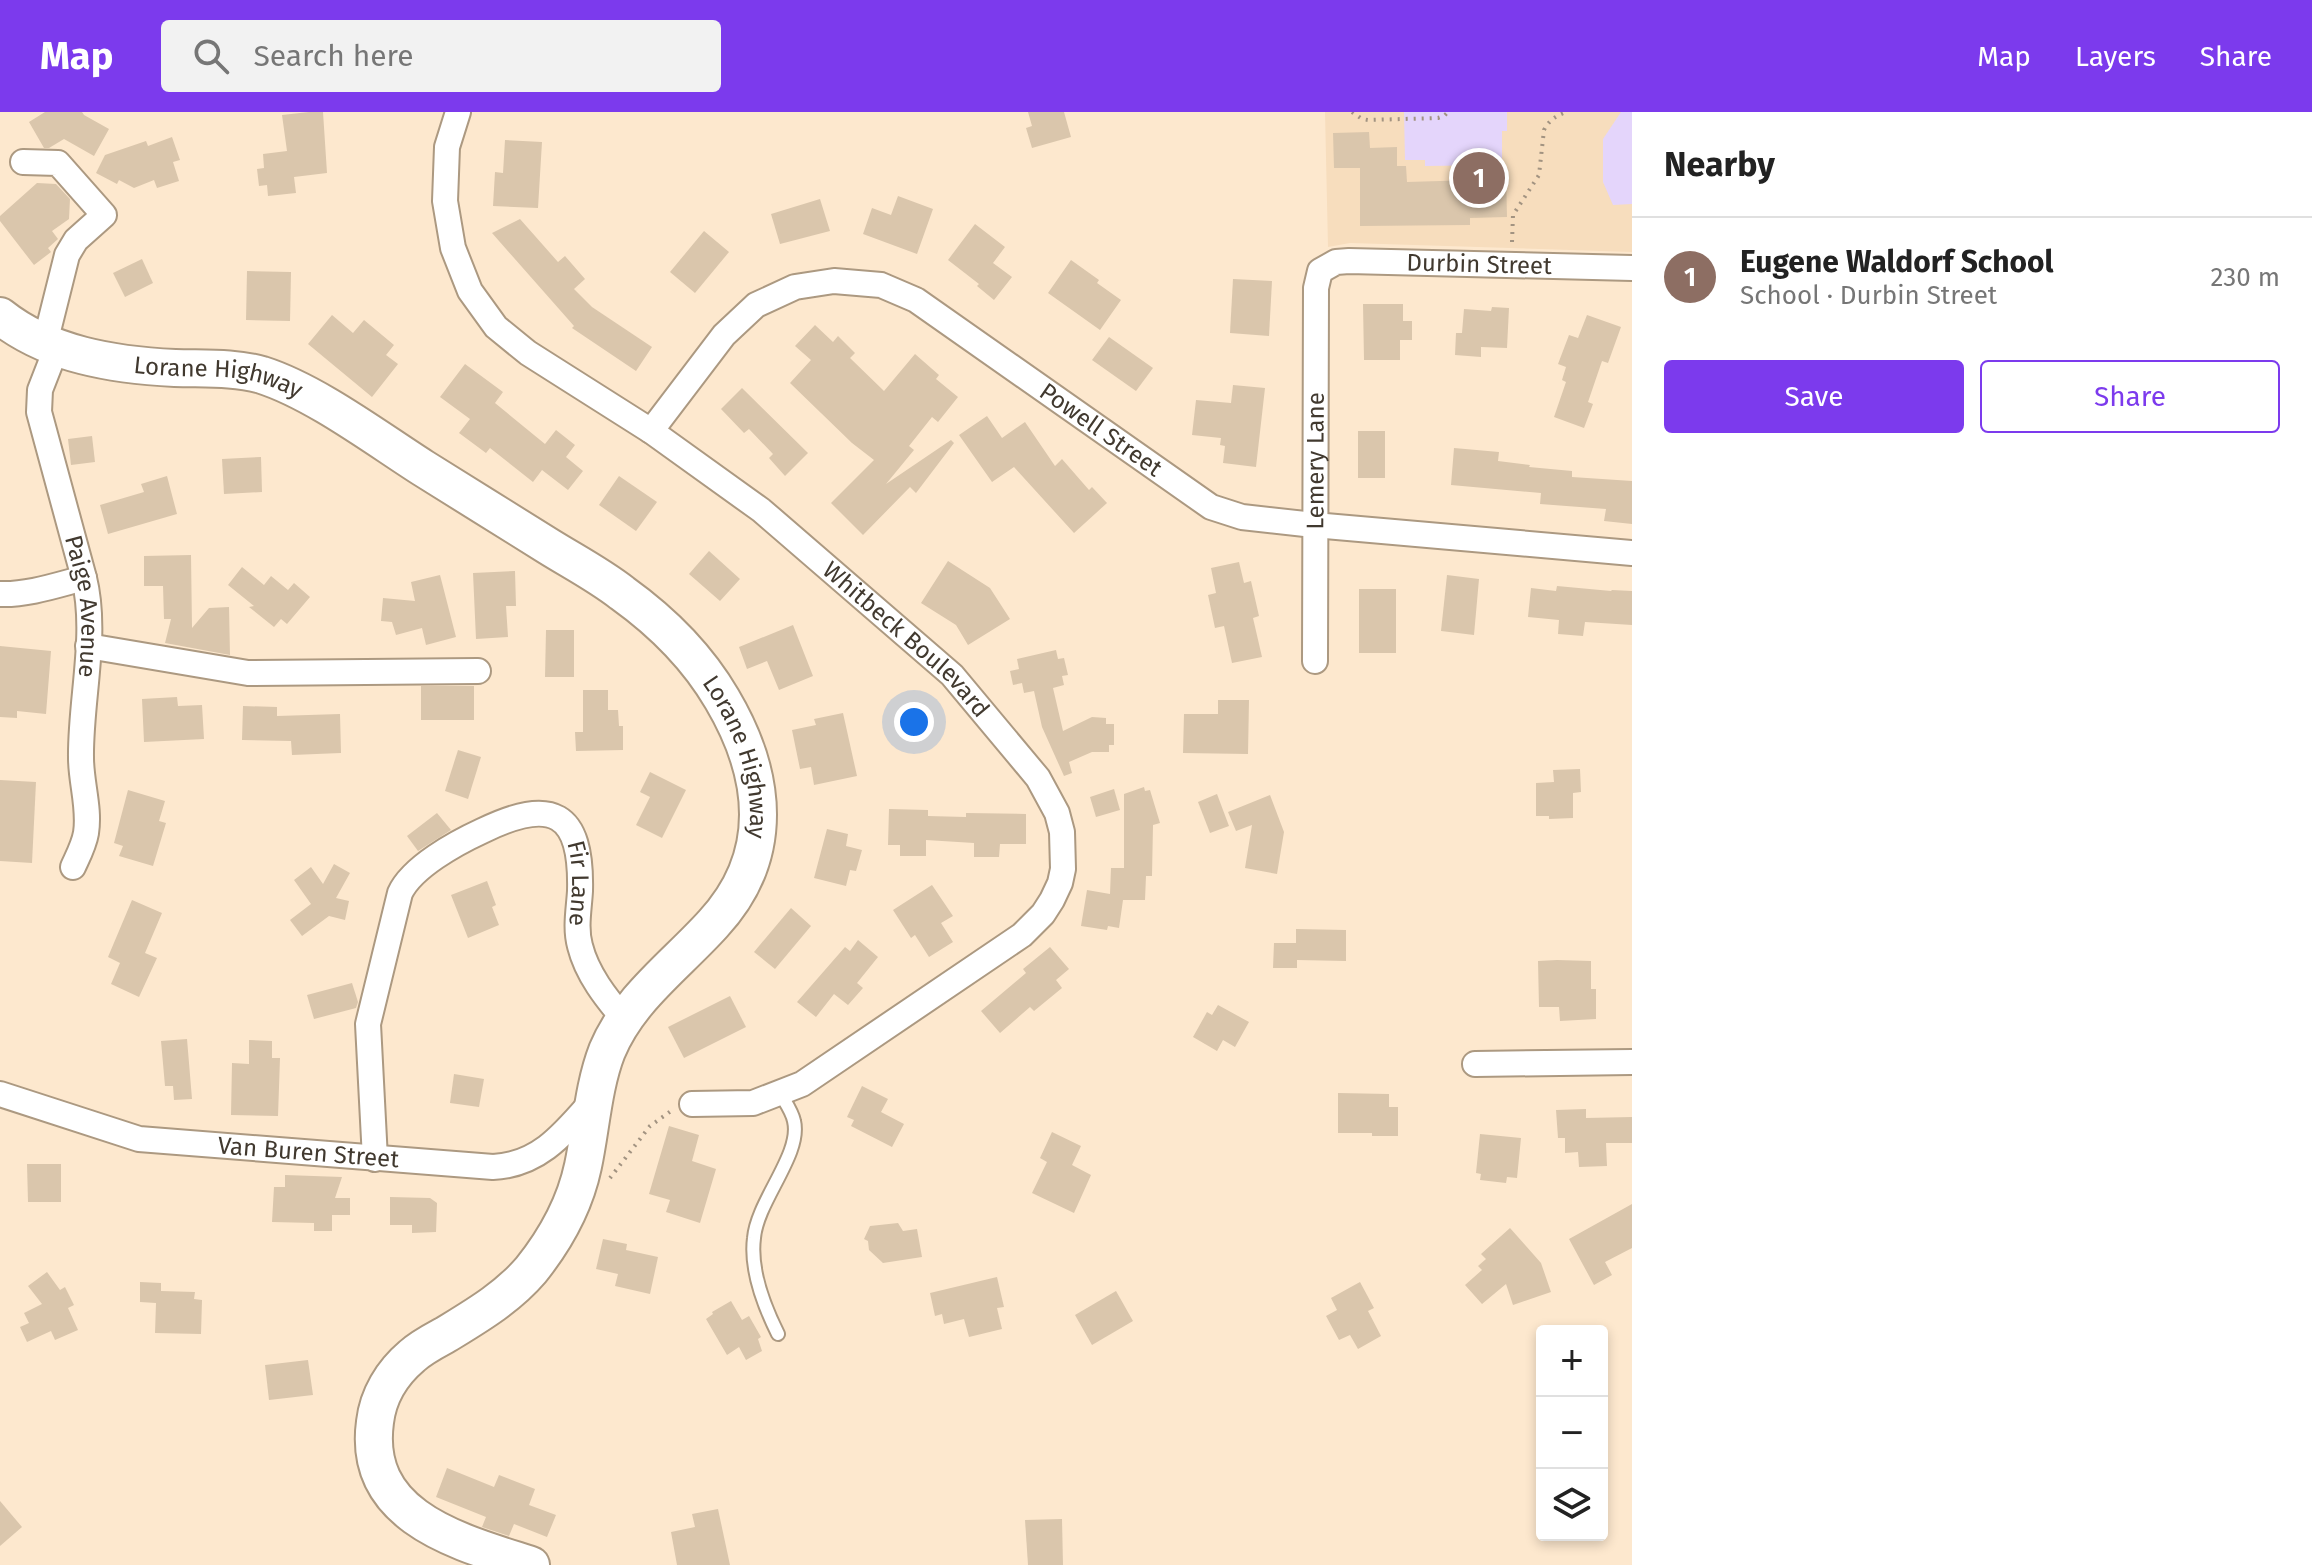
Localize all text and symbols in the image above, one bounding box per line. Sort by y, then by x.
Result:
search box [161,20,721,92]
text: Map [40,33,113,79]
icon: search [189,34,233,78]
text: Search here [253,38,414,74]
text: Map [1977,40,2031,73]
text: Layers [2075,40,2156,73]
text: Share [2200,40,2272,73]
text: Nearby [1664,144,1775,185]
pin: 1 [1453,148,1505,208]
text: Eugene Waldorf School [1740,244,2053,280]
street label: Durbin Street [1406,248,1552,280]
text: 1 [1684,262,1696,293]
text: 230 m [2211,262,2280,293]
text: School · Durbin Street [1740,280,1997,311]
street label: Lorane Highway [132,351,307,404]
button: Save [1664,360,1964,433]
button: Share [1980,360,2280,433]
street label: Powell Street [1034,377,1168,483]
street label: Lemery Lane [1301,392,1330,530]
street label: Paige Avenue [59,532,103,679]
street label: Whitbeck Boulevard [817,556,995,723]
street label: Lorane Highway [697,670,772,840]
your location [894,702,934,742]
street label: Fir Lane [561,838,594,927]
street label: Van Buren Street [217,1131,400,1174]
map controls [1536,1325,1608,1541]
button: + [1536,1325,1608,1397]
button: − [1536,1397,1608,1469]
button: layers [1536,1469,1608,1541]

